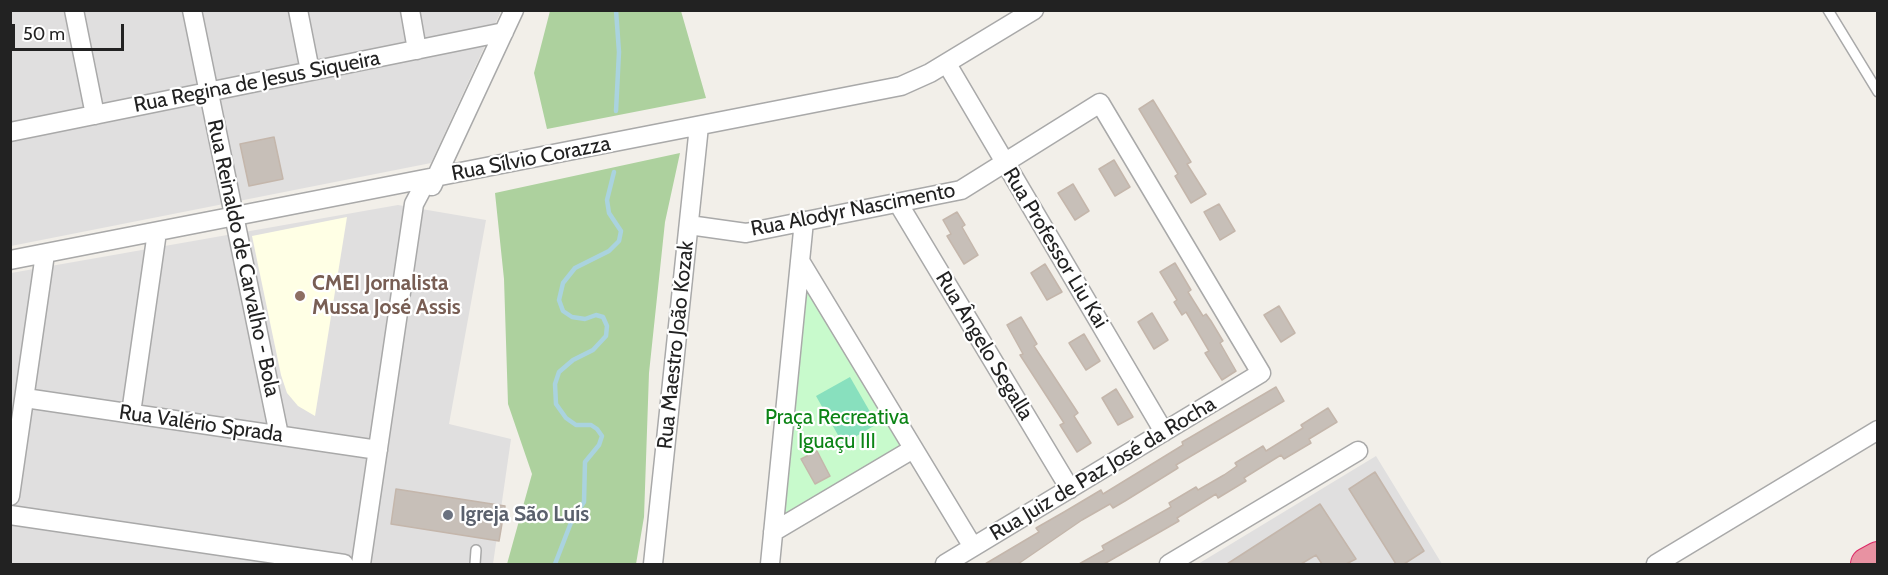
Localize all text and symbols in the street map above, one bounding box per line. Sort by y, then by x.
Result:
scale bar [15,12,128,50]
text: 50 m [23,23,65,45]
street label: Rua Regina de Jesus Siqueira [132,46,382,118]
street label: Rua Reinaldo de Carvalho - Bola [201,117,285,399]
street label: Rua Sílvio Corazza [449,131,613,187]
street label: Rua Professor Liu Kai [997,163,1113,333]
street label: Rua Alodyr Nascimento [749,178,957,242]
street label: Rua Maestro João Kozak [653,240,699,450]
street label: Rua Ângelo Segalla [930,267,1038,425]
place label: CMEI Jornalista Mussa José Assis [312,271,461,321]
marker: CMEI Jornalista Mussa José Assis [293,289,307,303]
street label: Rua Juiz de Paz José da Rocha [986,391,1220,547]
street label: Rua Valério Sprada [117,400,285,448]
park label: Praça Recreativa Iguaçu III [765,405,909,455]
place label: Igreja São Luís [460,502,589,528]
marker: Igreja São Luís [441,508,455,522]

